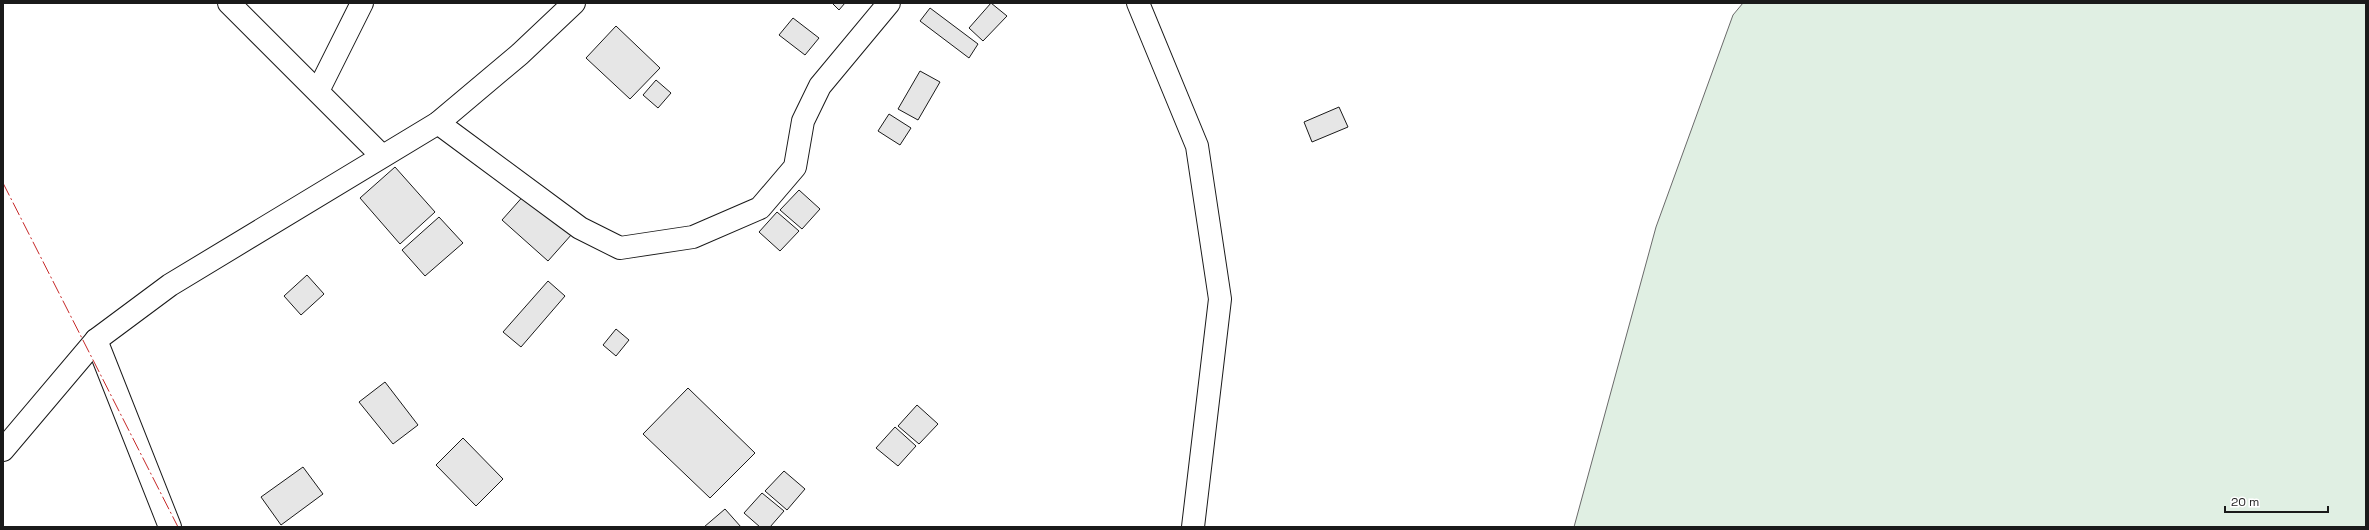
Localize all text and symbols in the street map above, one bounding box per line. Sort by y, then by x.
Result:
scale bar [2225,488,2328,514]
text: 20 m [2231,494,2259,510]

